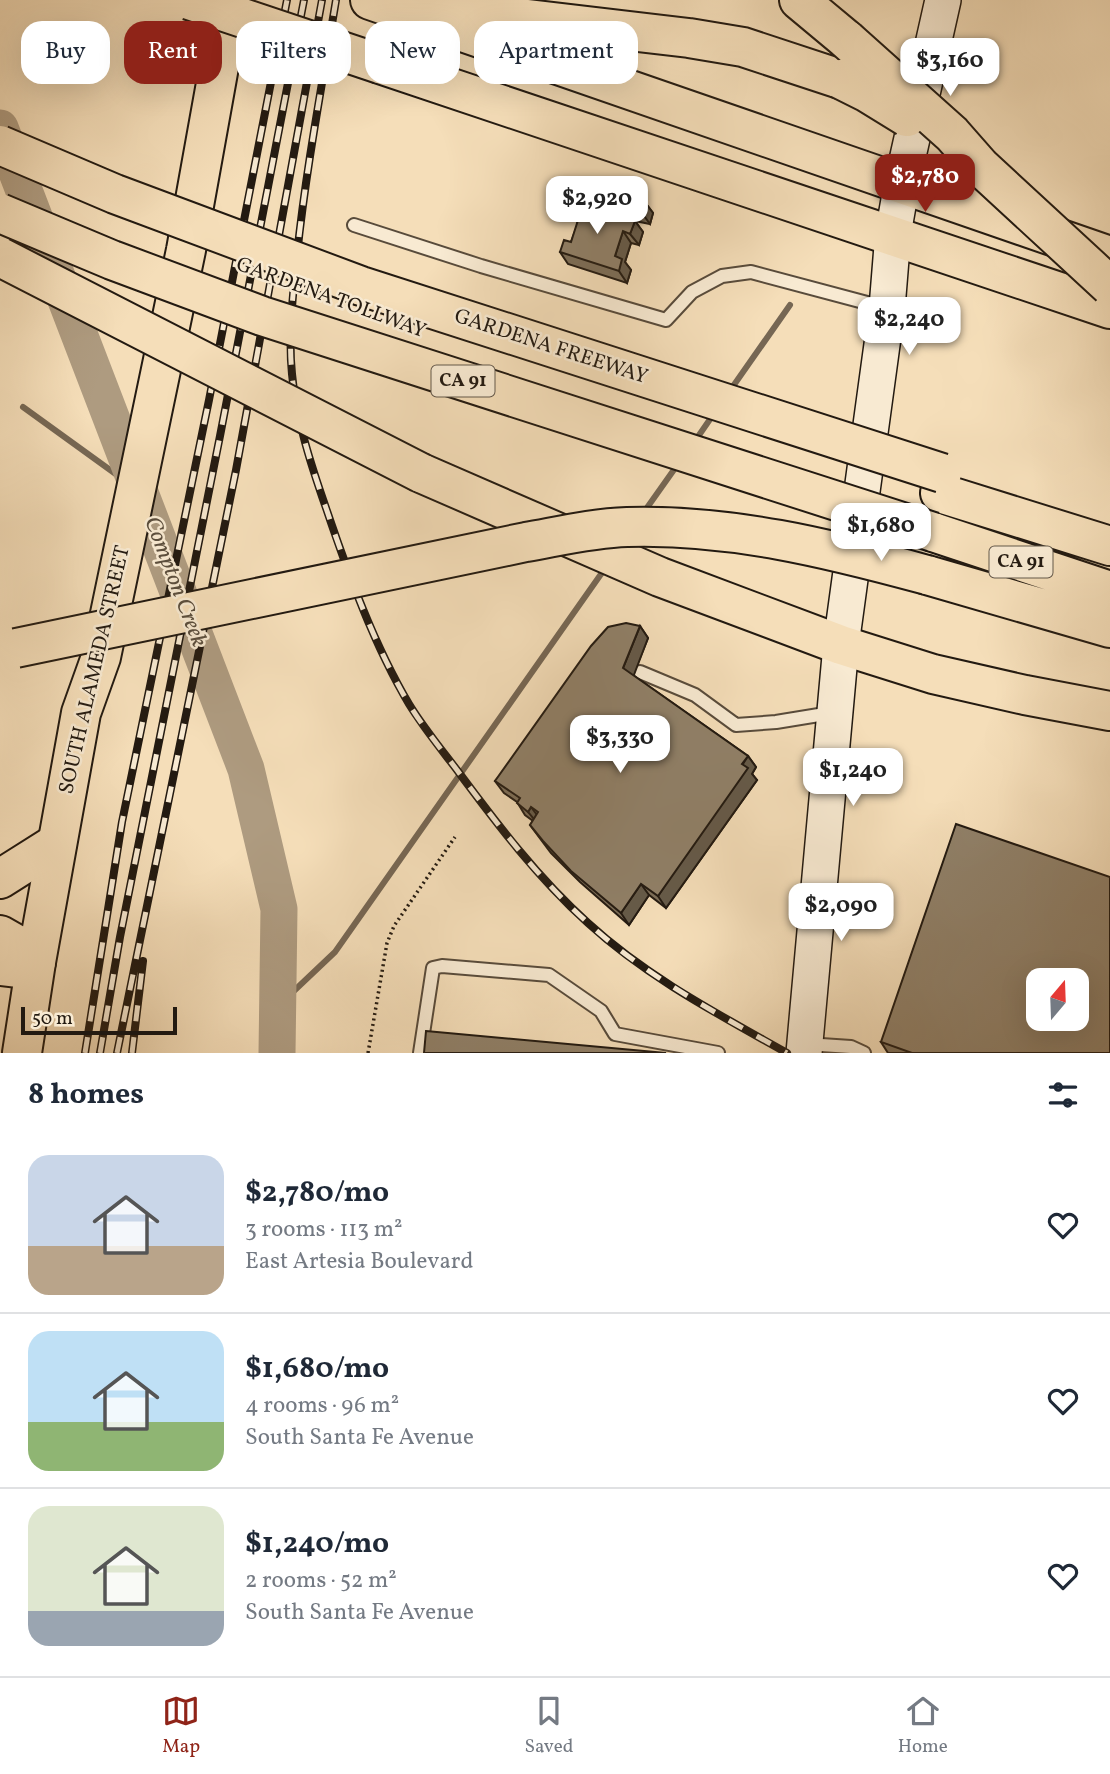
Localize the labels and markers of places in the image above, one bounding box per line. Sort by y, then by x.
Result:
pin: $3,160 [893,38,1007,98]
pin: $2,780 [868,154,982,214]
pin: $2,920 [540,176,654,236]
pin: $2,240 [852,298,966,357]
pin: $1,680 [824,504,938,563]
pin: $3,330 [563,716,677,775]
pin: $1,240 [796,748,910,808]
pin: $2,090 [784,884,898,943]

